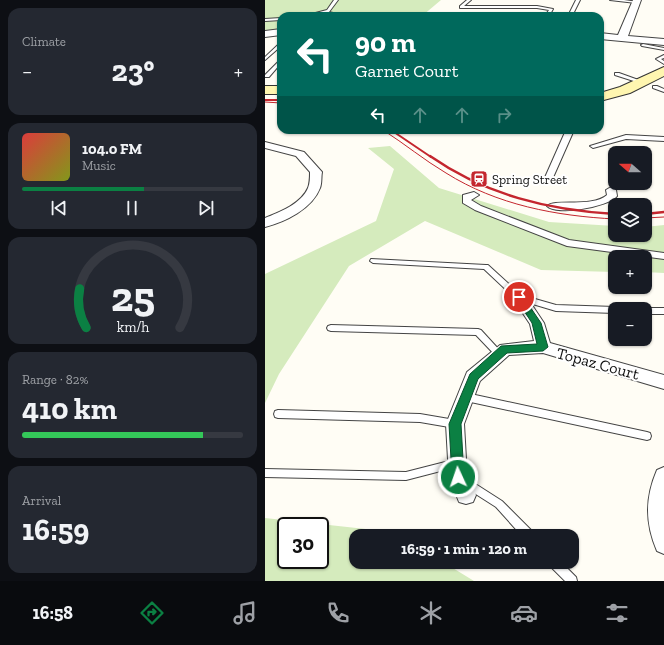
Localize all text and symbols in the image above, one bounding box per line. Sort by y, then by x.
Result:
text: 90 m [355,26,416,59]
icon: left [289,28,341,80]
text: Climate [22,34,66,49]
text: 23° [112,53,155,89]
text: − [22,58,32,85]
text: + [234,58,243,85]
text: Garnet Court [355,60,458,82]
icon: left [367,104,389,126]
icon: ahead [409,104,431,126]
icon: ahead [451,104,473,126]
icon: right [493,104,515,126]
text: 104.0 FM [82,140,142,158]
north arrow [608,146,652,190]
map controls [608,146,652,346]
text: Music [82,158,116,173]
station icon: Spring Street [469,169,489,189]
place label: Spring Street [492,172,567,187]
icon: previous [48,197,70,219]
icon: pause [121,197,143,219]
icon: next [195,197,217,219]
button: layers [608,198,652,242]
button: + [608,250,652,294]
text: 25 [110,272,155,322]
pin [502,280,536,314]
icon: arrive [508,286,530,308]
button: − [608,302,652,346]
text: km/h [116,319,149,336]
street label: Topaz Court [554,343,641,384]
text: Range · 82% [22,372,88,387]
text: 410 km [22,391,117,427]
position arrow [437,456,479,498]
text: Arrival [22,493,61,508]
text: 16:59 [22,512,89,548]
speed limit sign: 30 [277,517,329,569]
text: 16:59 · 1 min · 120 m [401,540,527,558]
icon: directions [138,599,166,627]
icon: music [231,599,259,627]
icon: phone [324,599,352,627]
icon: climate [417,599,445,627]
icon: car [510,599,538,627]
icon: filters [603,599,631,627]
text: 16:58 [33,602,73,624]

